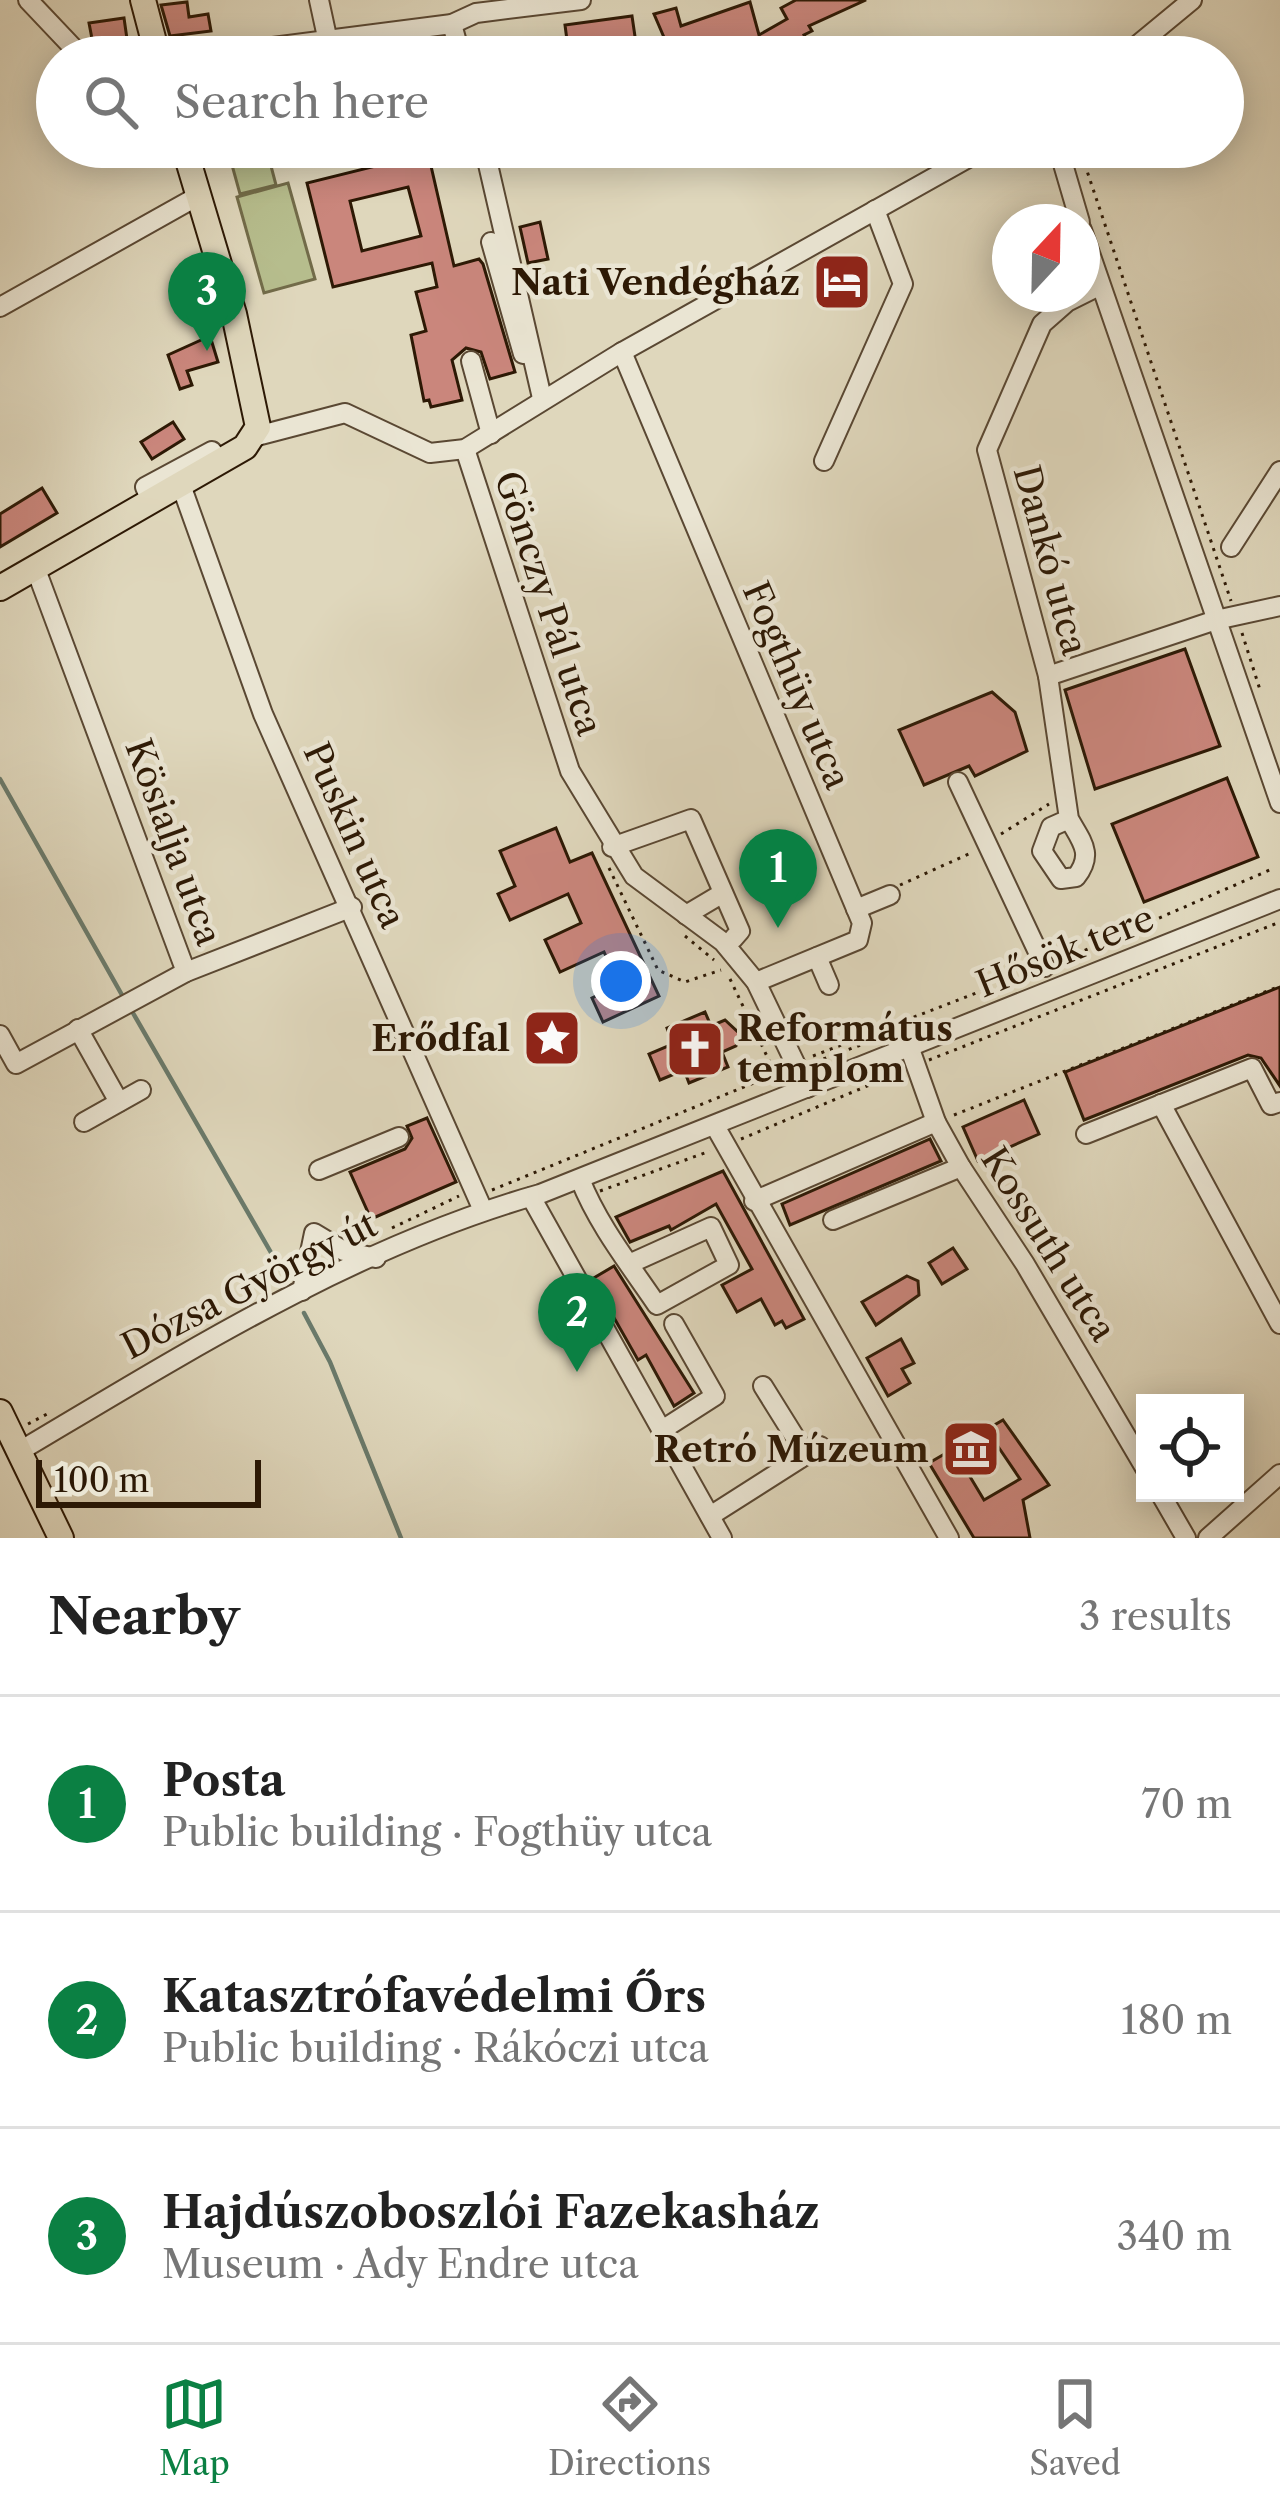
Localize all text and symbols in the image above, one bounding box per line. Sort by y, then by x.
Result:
search box [36,36,1244,168]
icon: search [78,69,144,135]
text: Search here [174,74,429,130]
north arrow [992,204,1100,312]
hotel icon: Nati Vendégház [811,251,873,313]
pin: 3 [168,252,246,351]
place label: Nati Vendégház [511,260,800,304]
street label: Dankó utca [1005,460,1097,660]
street label: Gönczy Pál utca [486,465,612,741]
street label: Fogthüy utca [734,575,860,795]
street label: Kösialja utca [116,733,232,951]
street label: Puskin utca [295,735,415,935]
pin: 1 [739,829,817,928]
street label: Hősök tere [970,896,1160,1006]
your location [591,951,651,1011]
place label: Református templom [737,1006,953,1091]
place icon: Erődfal [521,1007,583,1069]
place label: Erődfal [371,1016,510,1060]
church icon: Református templom [664,1018,726,1080]
street label: Kossuth utca [972,1139,1126,1349]
street label: Dózsa György út [114,1202,384,1368]
pin: 2 [538,1273,616,1372]
map controls [1136,1394,1244,1502]
button: locate [1136,1394,1244,1502]
museum icon: Retró Múzeum [940,1418,1002,1480]
place label: Retró Múzeum [653,1427,929,1471]
scale bar [36,1454,261,1507]
text: 100 m [54,1460,149,1501]
text: Nearby [48,1585,240,1647]
text: 3 results [1079,1592,1232,1640]
text: Posta [162,1752,285,1808]
text: 1 [78,1780,96,1828]
text: 70 m [1141,1780,1232,1828]
text: Public building · Fogthüy utca [162,1808,712,1856]
text: Katasztrófavédelmi Őrs [162,1968,706,2024]
text: 2 [75,1996,99,2044]
text: 180 m [1121,1996,1232,2044]
text: Public building · Rákóczi utca [162,2024,709,2072]
text: Hajdúszoboszlói Fazekasház [162,2184,820,2240]
text: 3 [76,2212,98,2260]
text: 340 m [1117,2212,1232,2260]
text: Museum · Ady Endre utca [162,2240,639,2288]
tab: Map [159,2371,230,2484]
tab: Directions [548,2371,711,2484]
tab: Saved [1029,2371,1121,2484]

